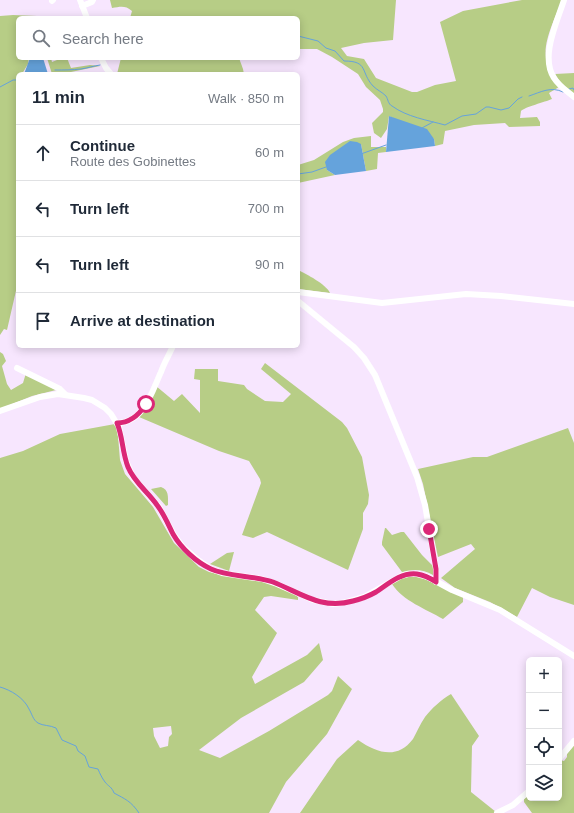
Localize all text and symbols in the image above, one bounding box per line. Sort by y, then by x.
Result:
search box [16,16,300,60]
icon: search [30,27,52,49]
text: Search here [62,30,144,47]
text: 11 min [32,88,85,107]
text: Walk · 850 m [208,91,284,106]
text: Continue [70,137,135,154]
icon: ahead [32,142,54,164]
text: 60 m [255,145,284,160]
text: Route des Gobinettes [70,154,196,169]
icon: left [32,198,54,220]
text: Turn left [70,200,129,217]
text: 700 m [248,201,284,216]
icon: left [32,254,54,276]
text: Turn left [70,256,129,273]
text: 90 m [255,257,284,272]
icon: arrive [32,310,54,332]
text: Arrive at destination [70,312,215,329]
route start [137,395,155,413]
route end [420,520,438,538]
map controls [526,657,562,801]
button: + [526,657,562,693]
button: − [526,693,562,729]
button: locate [526,729,562,765]
button: layers [526,765,562,801]

